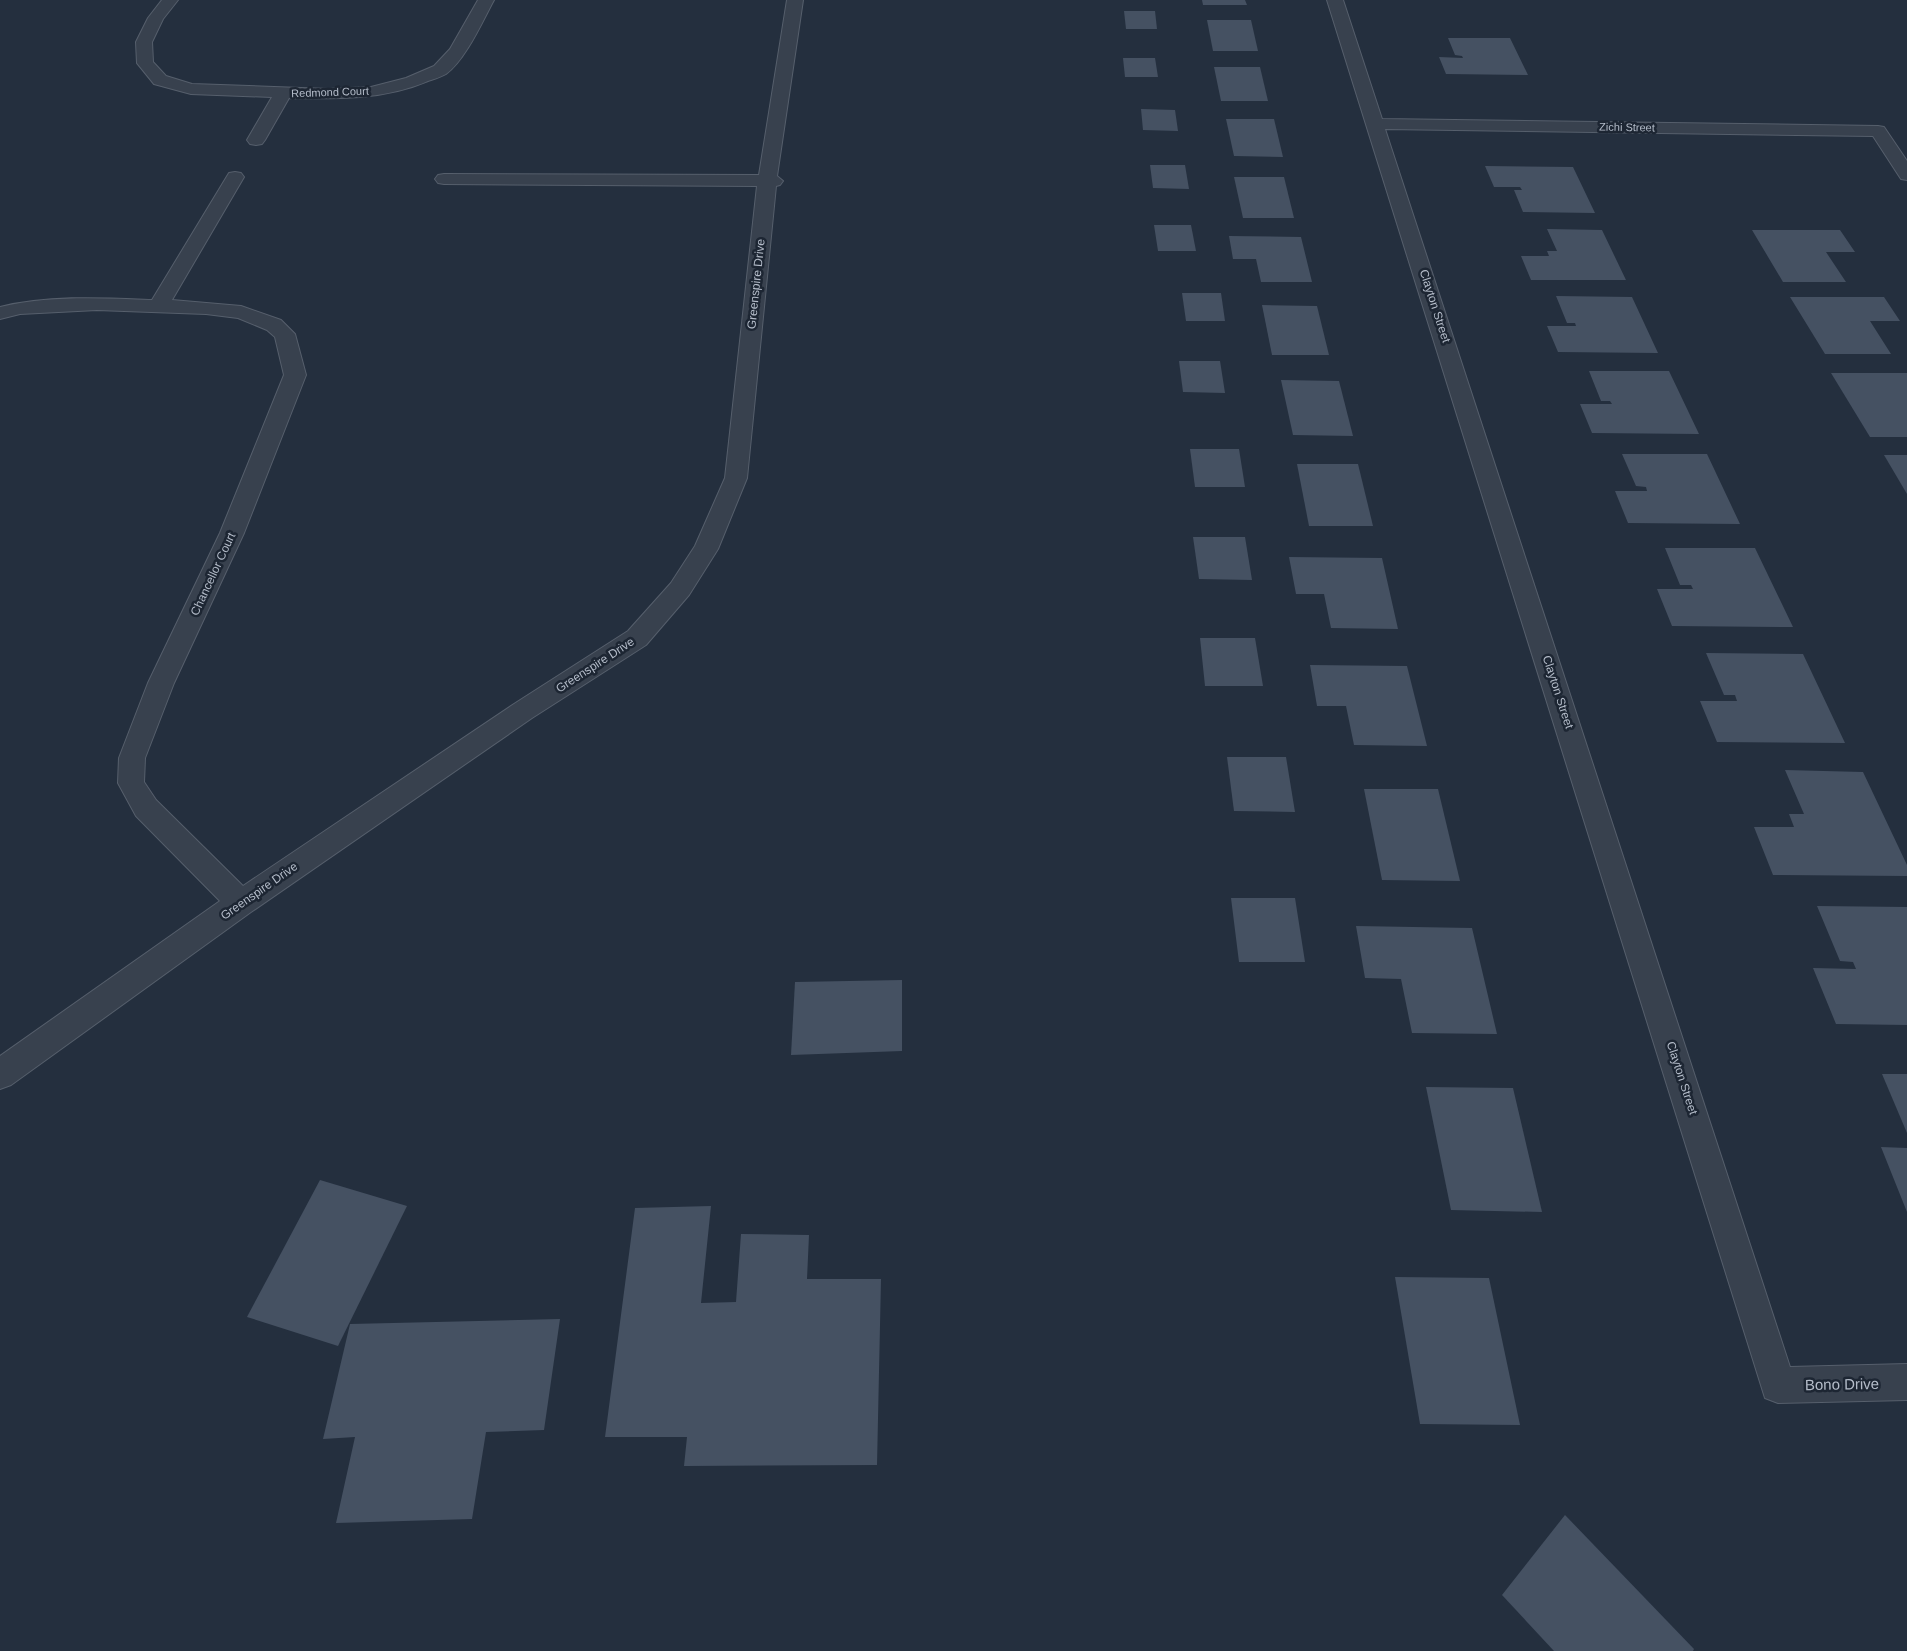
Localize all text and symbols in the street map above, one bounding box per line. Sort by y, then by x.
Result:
street label: Redmond Court [291,85,369,99]
street label: Zichi Street [1599,121,1655,133]
street label: Greenspire Drive [744,238,768,330]
street label: Clayton Street [1417,268,1454,345]
street label: Chancellor Court [188,530,239,618]
street label: Greenspire Drive [553,634,637,696]
street label: Clayton Street [1540,654,1577,731]
street label: Greenspire Drive [218,859,300,923]
street label: Clayton Street [1664,1040,1701,1117]
street label: Bono Drive [1805,1375,1879,1393]

